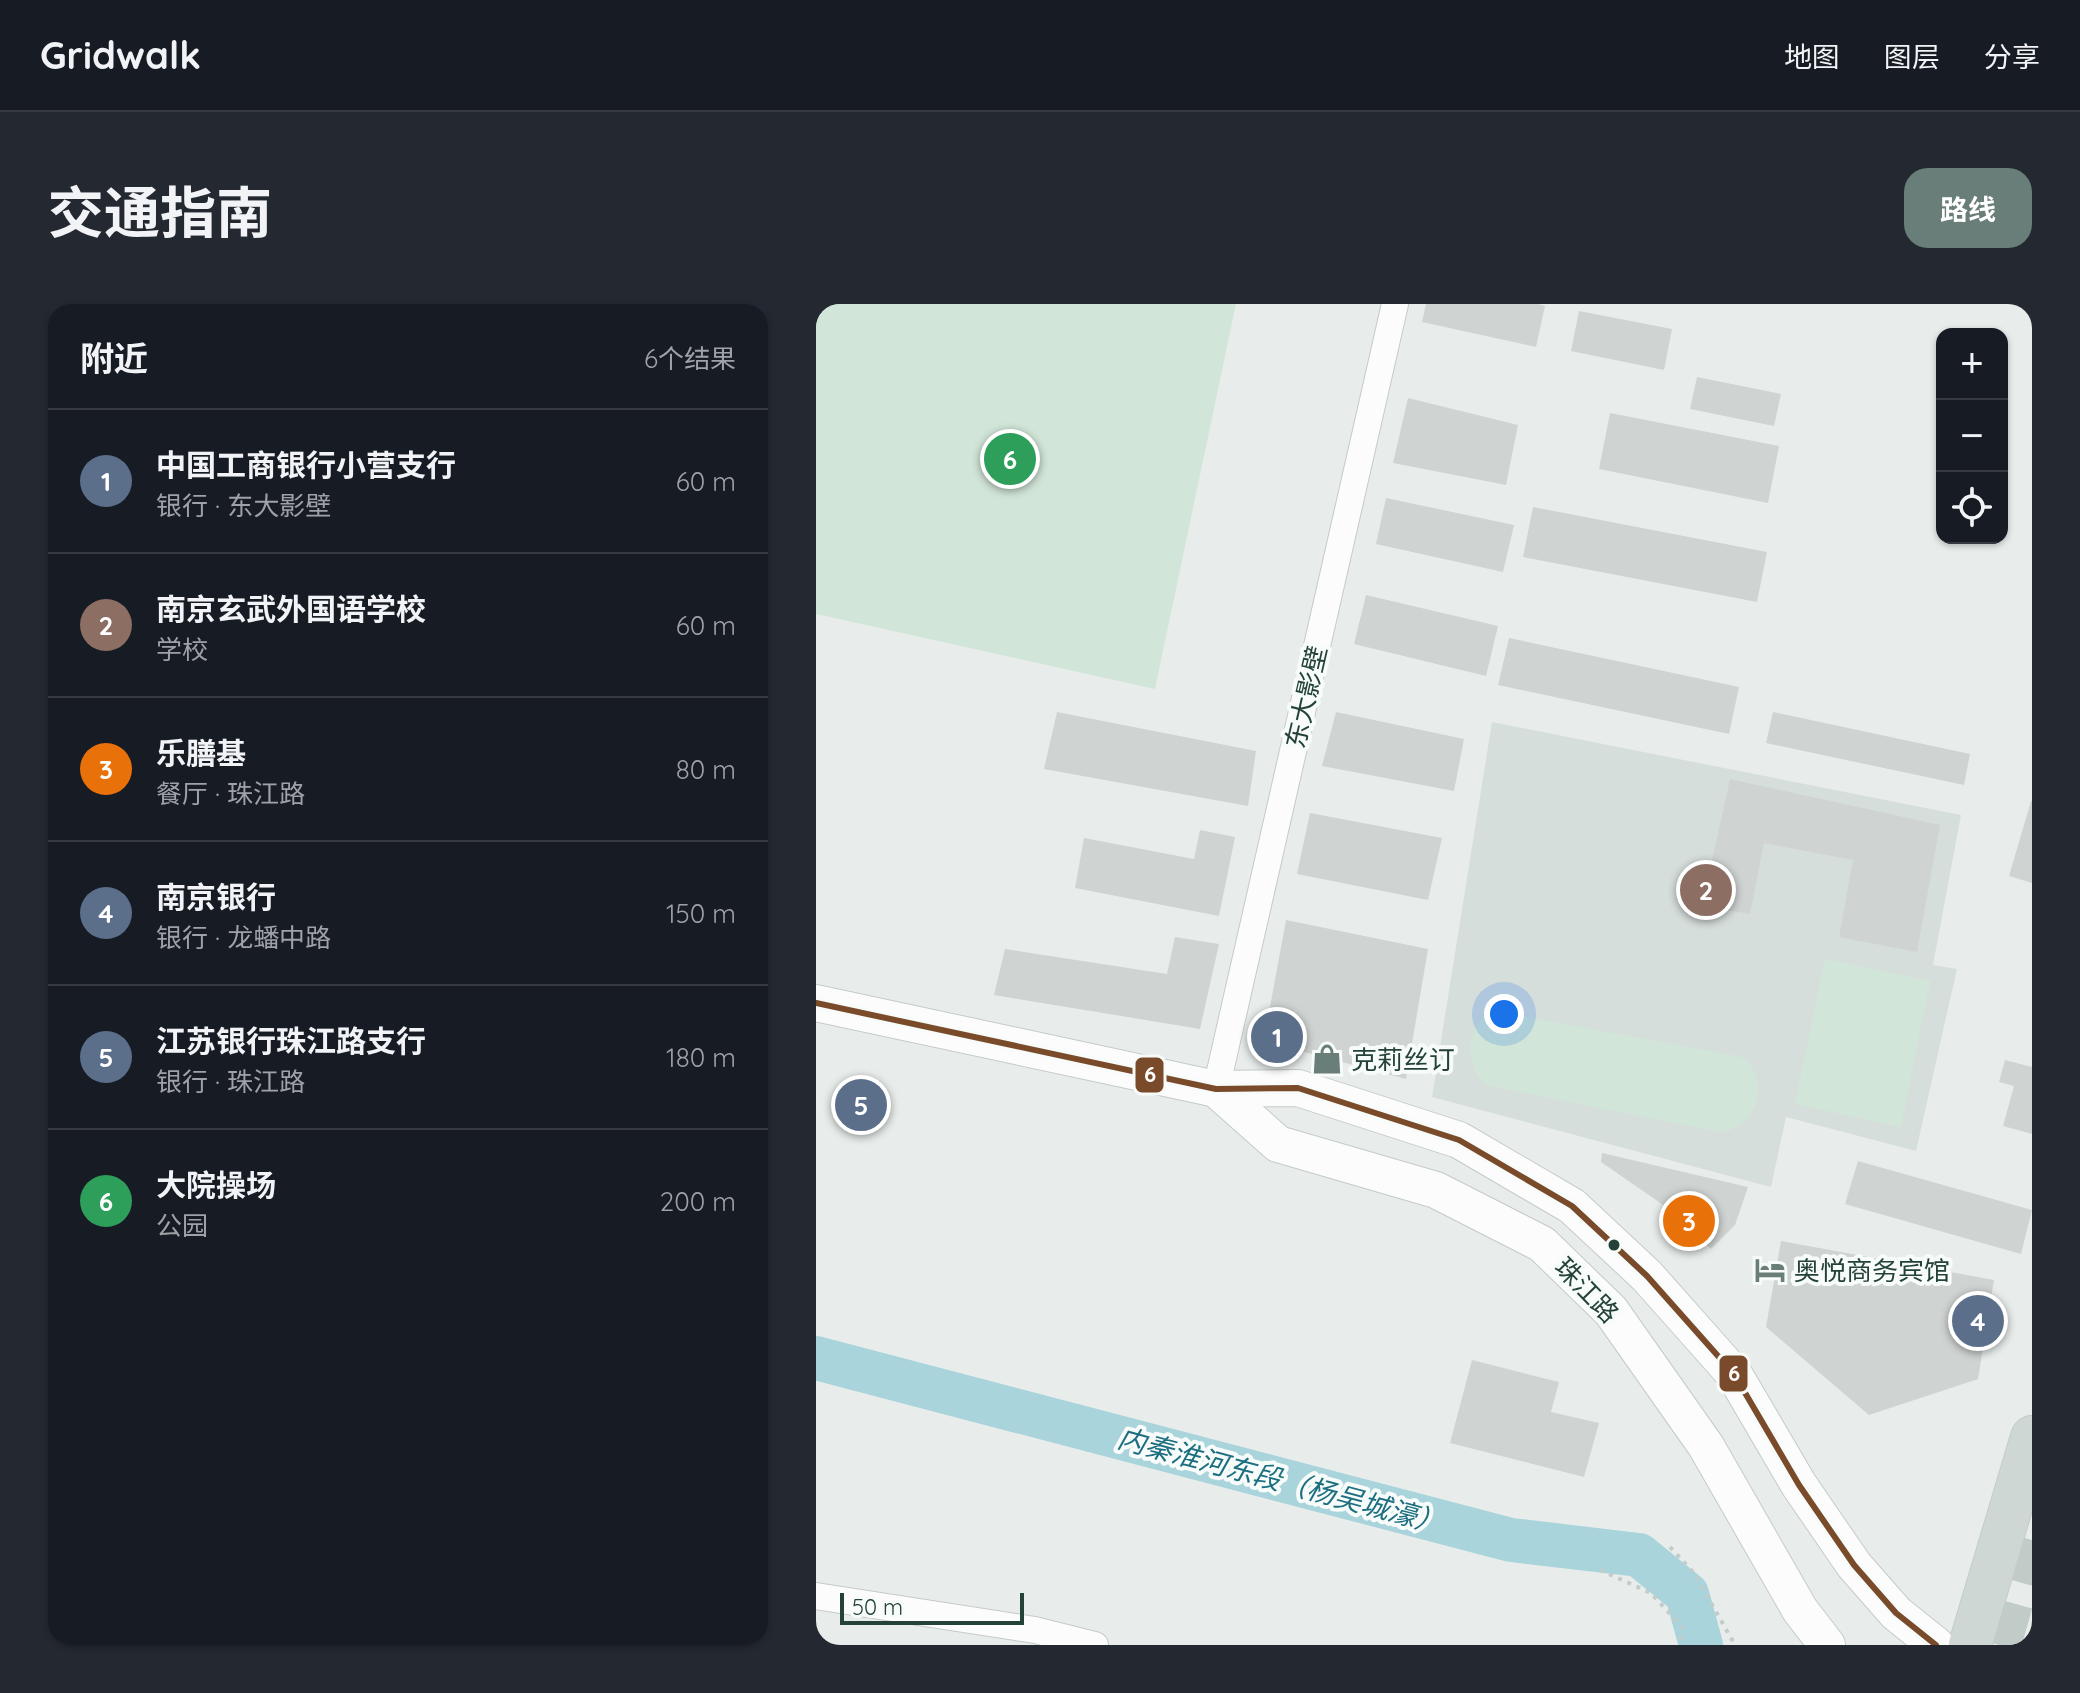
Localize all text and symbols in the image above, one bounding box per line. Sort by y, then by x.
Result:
text: Gridwalk [40,31,201,79]
text: 地图 [1784,39,1840,74]
text: 图层 [1884,39,1940,74]
text: 分享 [1984,39,2040,74]
button: 路线 [1904,168,2032,248]
text: 交通指南 [48,177,272,247]
map controls [1936,328,2008,544]
button: + [1936,328,2008,400]
text: 附近 [80,337,148,380]
text: 6个结果 [644,342,736,375]
button: − [1936,400,2008,472]
pin: 6 [984,429,1036,489]
text: 中国工商银行小营支行 [156,446,456,484]
text: 1 [101,465,111,498]
text: 60 m [676,465,736,498]
button: locate [1936,472,2008,544]
text: 银行 · 东大影壁 [156,489,331,522]
text: 南京玄武外国语学校 [156,590,426,628]
text: 2 [99,609,113,642]
text: 60 m [676,609,736,642]
text: 学校 [156,633,208,666]
street label: 东大影壁 [1278,643,1334,751]
text: 乐膳基 [156,734,246,772]
text: 3 [99,753,113,786]
text: 80 m [676,753,736,786]
text: 餐厅 · 珠江路 [156,777,305,810]
pin: 2 [1680,860,1732,920]
text: 南京银行 [156,878,276,916]
text: 4 [98,897,114,930]
text: 150 m [666,897,736,930]
text: 银行 · 龙蟠中路 [156,921,331,954]
your location [1484,994,1524,1034]
pin: 1 [1251,1007,1303,1067]
text: 江苏银行珠江路支行 [156,1022,426,1060]
text: 5 [99,1041,113,1074]
text: 180 m [666,1041,736,1074]
shop icon: 克莉丝订 [1310,1042,1344,1076]
place label: 克莉丝订 [1351,1043,1455,1076]
line badge: 6 [1134,1056,1165,1094]
text: 6 [1144,1060,1156,1088]
text: 银行 · 珠江路 [156,1065,305,1098]
pin: 5 [835,1075,887,1135]
text: 大院操场 [156,1166,276,1204]
text: 6 [99,1185,113,1218]
text: 200 m [660,1185,736,1218]
pin: 3 [1663,1191,1715,1251]
text: 公园 [156,1209,208,1242]
unlabelled marker [1606,1237,1622,1253]
street label: 珠江路 [1548,1250,1626,1330]
hotel icon: 奥悦商务宾馆 [1753,1253,1787,1287]
place label: 奥悦商务宾馆 [1794,1254,1950,1287]
pin: 4 [1952,1291,2004,1351]
line badge: 6 [1718,1354,1749,1393]
text: 6 [1728,1359,1740,1387]
water label: 内秦淮河东段（杨吴城濠） [1114,1420,1448,1540]
scale bar [840,1589,1024,1625]
text: 50 m [852,1593,903,1621]

